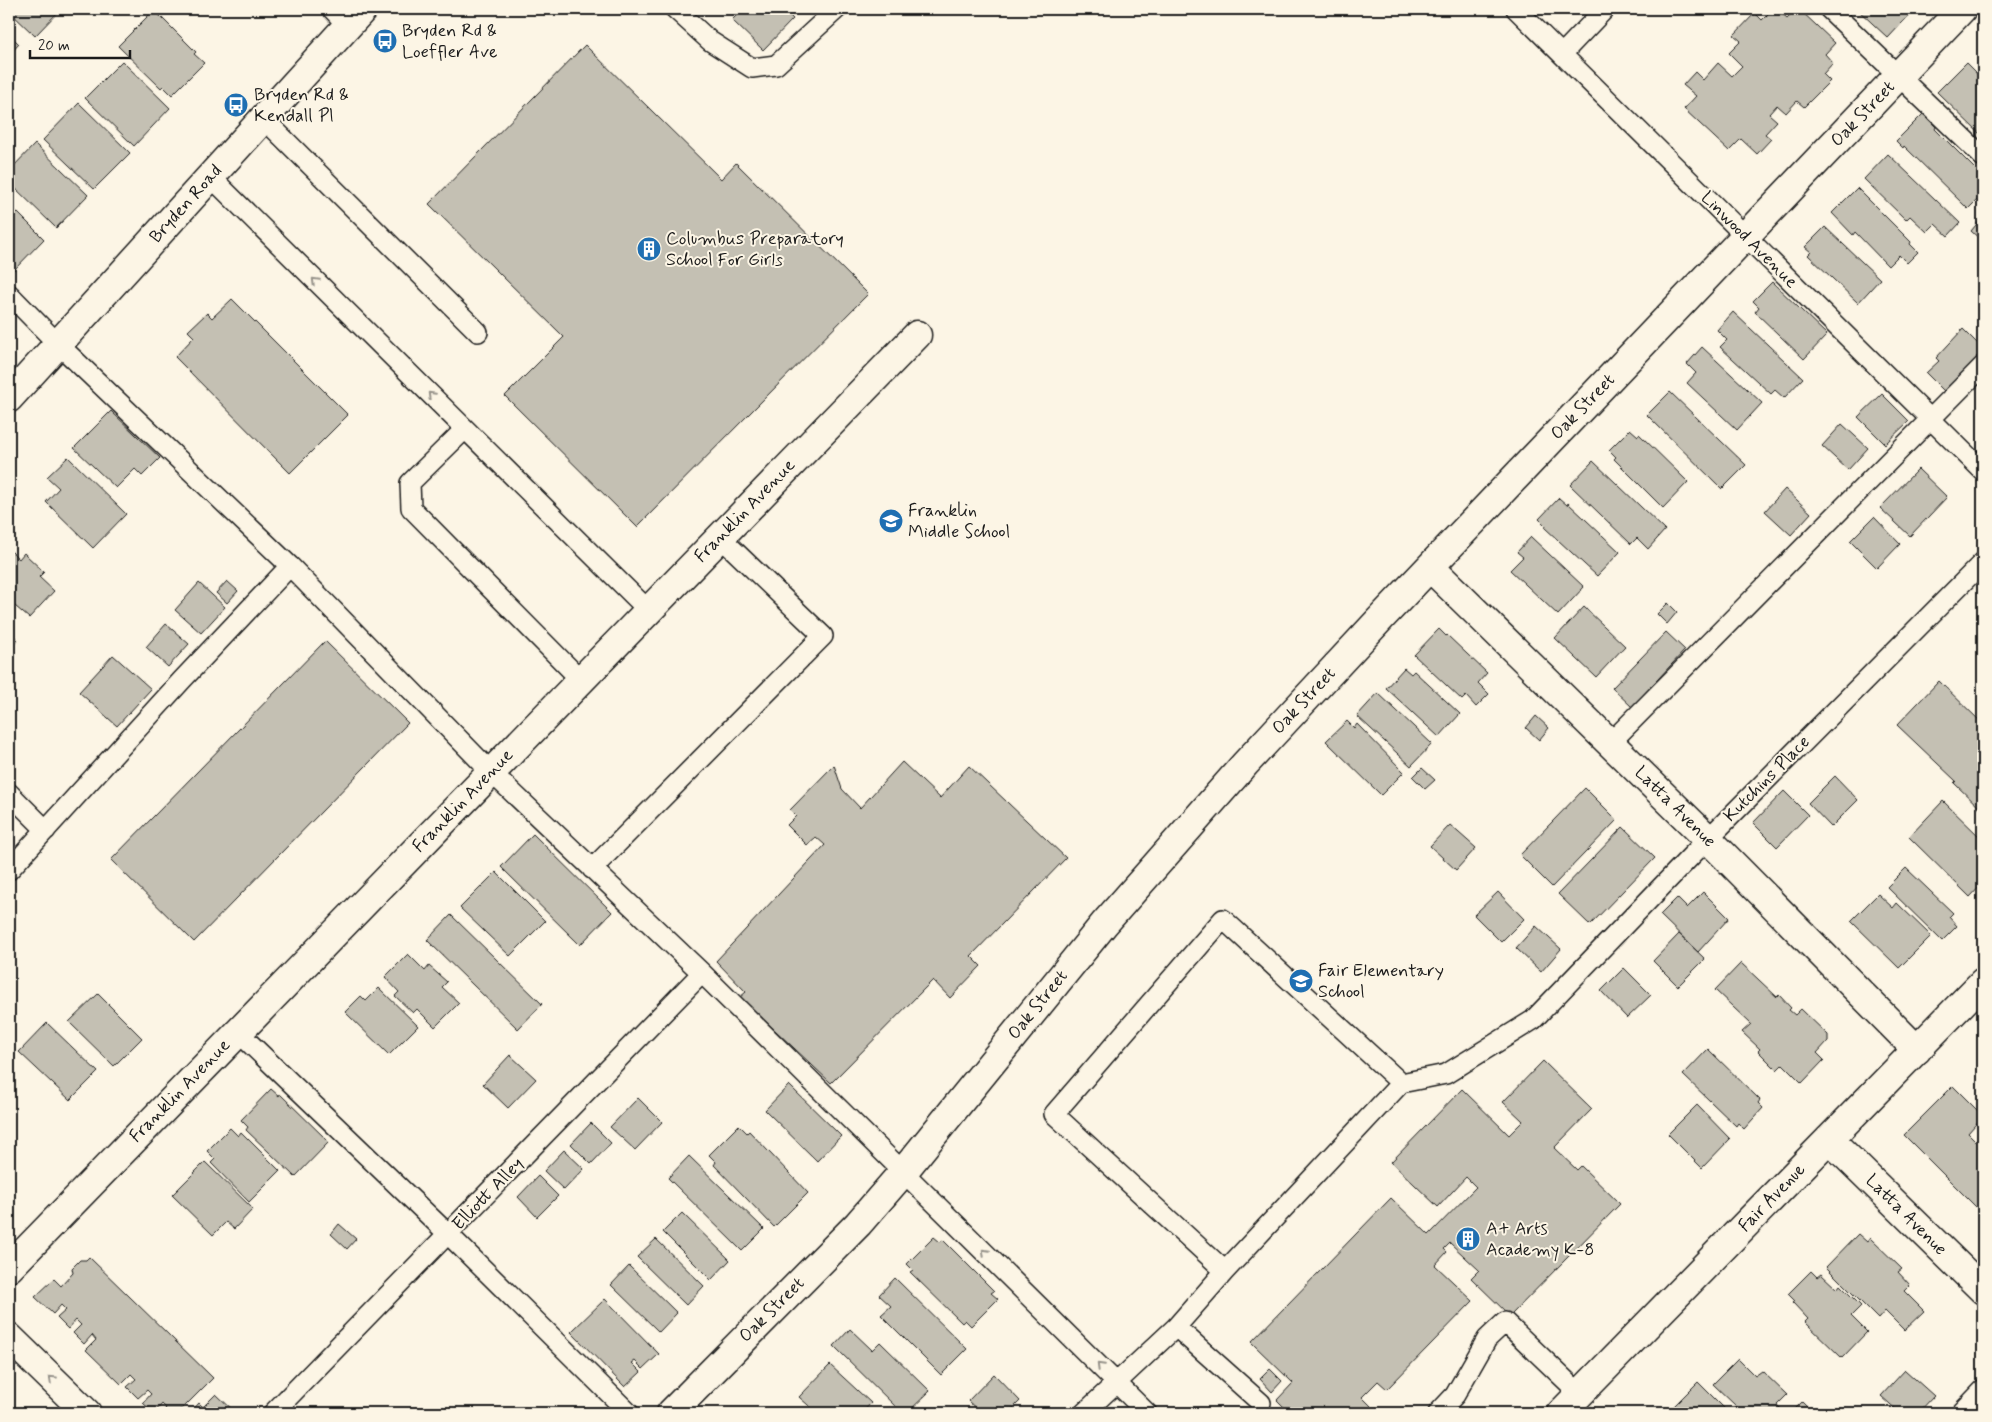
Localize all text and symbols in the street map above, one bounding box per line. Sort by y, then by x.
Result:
place label: Bryden Rd & Loeffler Ave [402,19,497,64]
scale bar [30,28,130,60]
bus stop icon: Bryden Rd & Loeffler Ave [372,28,398,54]
text: 20 m [38,36,70,56]
street label: Oak Street [1825,75,1901,152]
place label: Bryden Rd & Kendall Pl [254,83,349,128]
bus stop icon: Bryden Rd & Kendall Pl [223,92,249,118]
street label: Bryden Road [144,160,228,248]
street label: Linwood Avenue [1695,186,1803,294]
place label: Columbus Preparatory School For Girls [666,227,844,272]
building icon: Columbus Preparatory School For Girls [636,236,662,262]
one-way arrow [312,277,321,286]
street label: Oak Street [1545,368,1621,445]
one-way arrow [428,392,437,401]
street label: Franklin Avenue [689,454,801,568]
place label: Franklin Middle School [908,499,1010,544]
school or university icon: Franklin Middle School [878,508,904,534]
street label: Oak Street [1267,662,1341,740]
street label: Kutchins Place [1719,731,1815,827]
street label: Franklin Avenue [407,744,519,858]
street label: Latta Avenue [1629,761,1721,853]
place label: Fair Elementary School [1318,959,1444,1004]
street label: Oak Street [1002,965,1074,1045]
school or university icon: Fair Elementary School [1288,968,1314,994]
street label: Franklin Avenue [124,1034,236,1148]
street label: Elliott Alley [447,1152,529,1236]
street label: Fair Avenue [1733,1158,1811,1238]
street label: Latta Avenue [1860,1169,1952,1261]
place label: A+ Arts Academy K-8 [1486,1217,1594,1262]
building icon: A+ Arts Academy K-8 [1455,1226,1481,1252]
one-way arrow [982,1249,991,1258]
street label: Oak Street [734,1272,810,1348]
one-way arrow [1097,1363,1106,1372]
one-way arrow [49,1376,58,1385]

